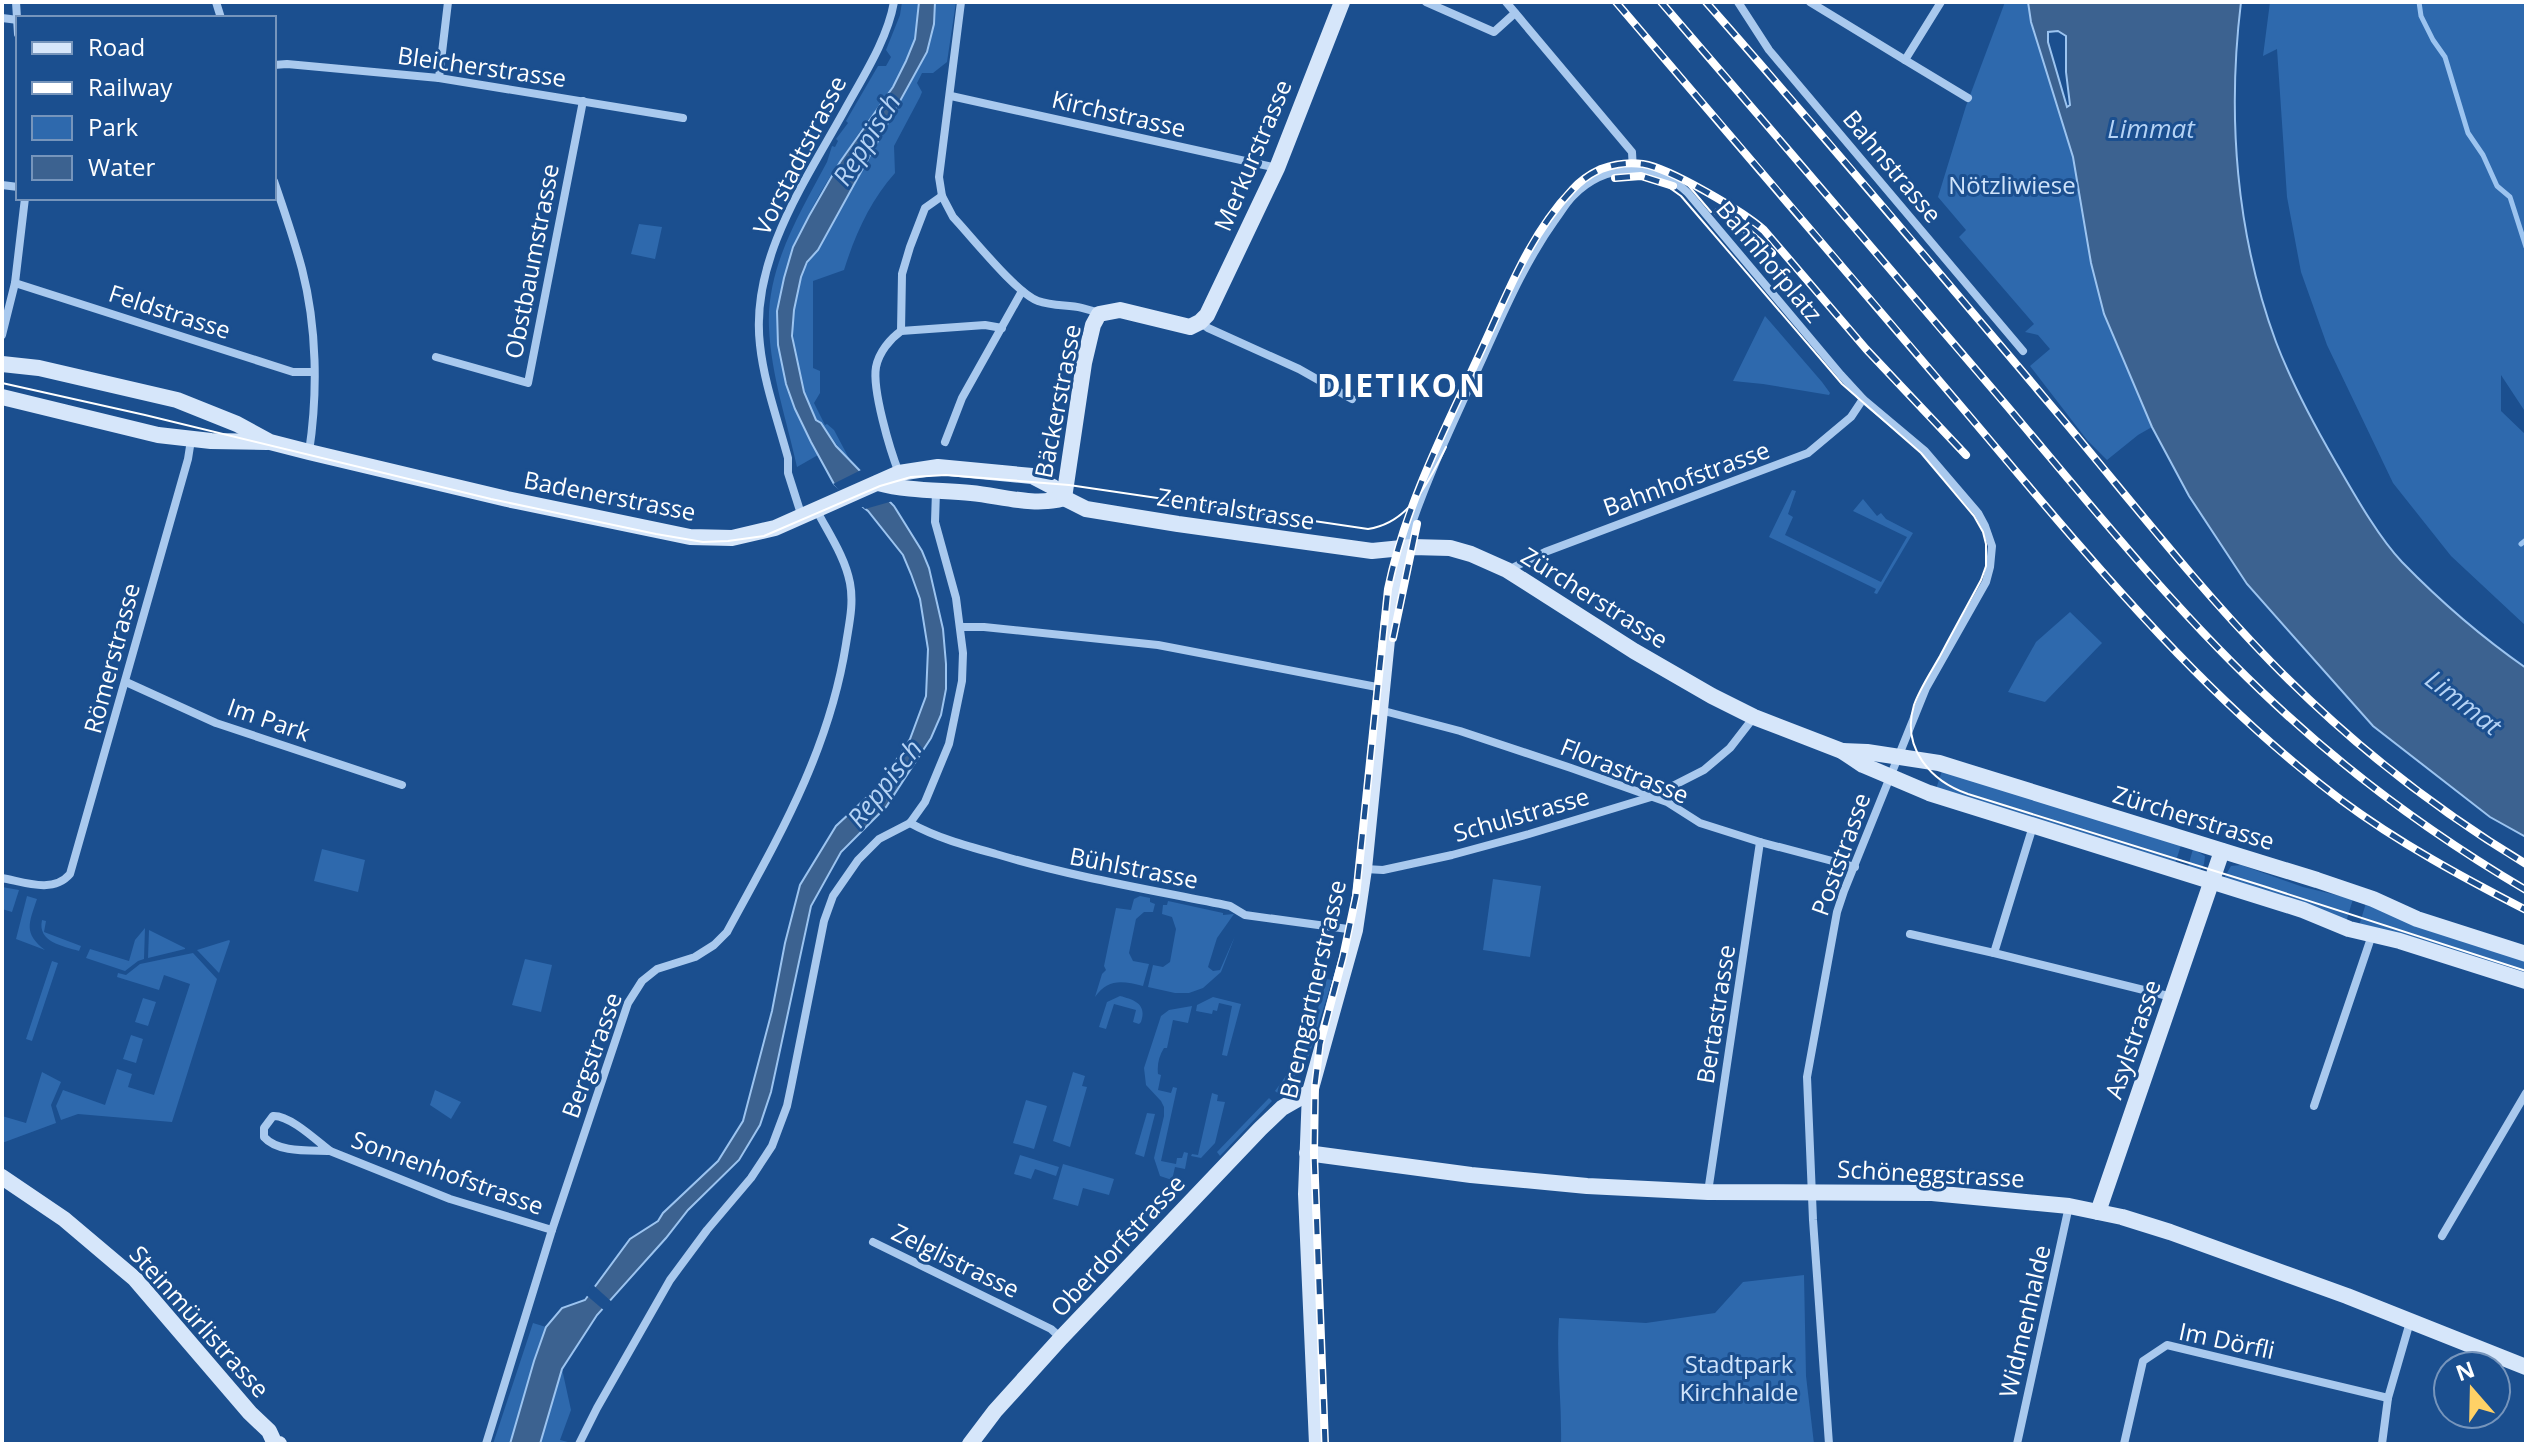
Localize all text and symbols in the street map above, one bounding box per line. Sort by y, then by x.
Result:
legend [16,16,276,200]
text: Road [88,30,145,63]
street label: Bleicherstrasse [395,38,569,94]
text: Railway [88,70,173,103]
street label: Vorstadtstrasse [745,70,853,240]
street label: Merkurstrasse [1205,74,1299,236]
street label: Kirchstrasse [1049,82,1189,144]
water label: Reppisch [824,86,908,192]
street label: Bahnstrasse [1836,103,1950,229]
text: Park [88,110,139,143]
water label: Limmat [2107,110,2196,146]
text: Water [88,150,156,183]
street label: Obstbaumstrasse [496,161,566,361]
park label: Nötzliwiese [1948,168,2076,201]
street label: Bahnhofplatz [1709,193,1831,329]
street label: Feldstrasse [105,276,235,346]
street label: Bäckerstrasse [1026,321,1088,481]
district label: DIETIKON [1317,363,1487,406]
street label: Bahnhofstrasse [1598,433,1774,523]
street label: Badenerstrasse [521,462,699,528]
street label: Zentralstrasse [1155,479,1317,537]
street label: Zürcherstrasse [1515,539,1675,655]
street label: Römerstrasse [75,579,147,737]
water label: Limmat [2418,661,2511,744]
street label: Im Park [223,690,315,749]
street label: Florastrasse [1556,729,1694,811]
water label: Reppisch [838,732,930,834]
street label: Zürcherstrasse [2109,777,2279,857]
street label: Schulstrasse [1449,779,1593,849]
street label: Poststrasse [1803,788,1877,920]
street label: Bühlstrasse [1067,838,1201,896]
street label: Bremgartnerstrasse [1271,877,1353,1101]
street label: Bertastrasse [1688,942,1742,1086]
street label: Asylstrasse [2096,975,2168,1103]
street label: Bergstrasse [553,988,629,1122]
street label: Sonnenhofstrasse [347,1122,549,1222]
street label: Schöneggstrasse [1836,1152,2026,1194]
street label: Oberdorfstrasse [1042,1167,1192,1323]
street label: Zelglistrasse [887,1215,1025,1305]
street label: Steinmürlistrasse [123,1238,277,1404]
street label: Widmenhalde [1990,1241,2058,1401]
street label: Im Dörfli [2176,1314,2278,1366]
park label: Stadtpark Kirchhalde [1679,1347,1799,1408]
north arrow [2432,1350,2512,1430]
text: N [2451,1353,2478,1387]

